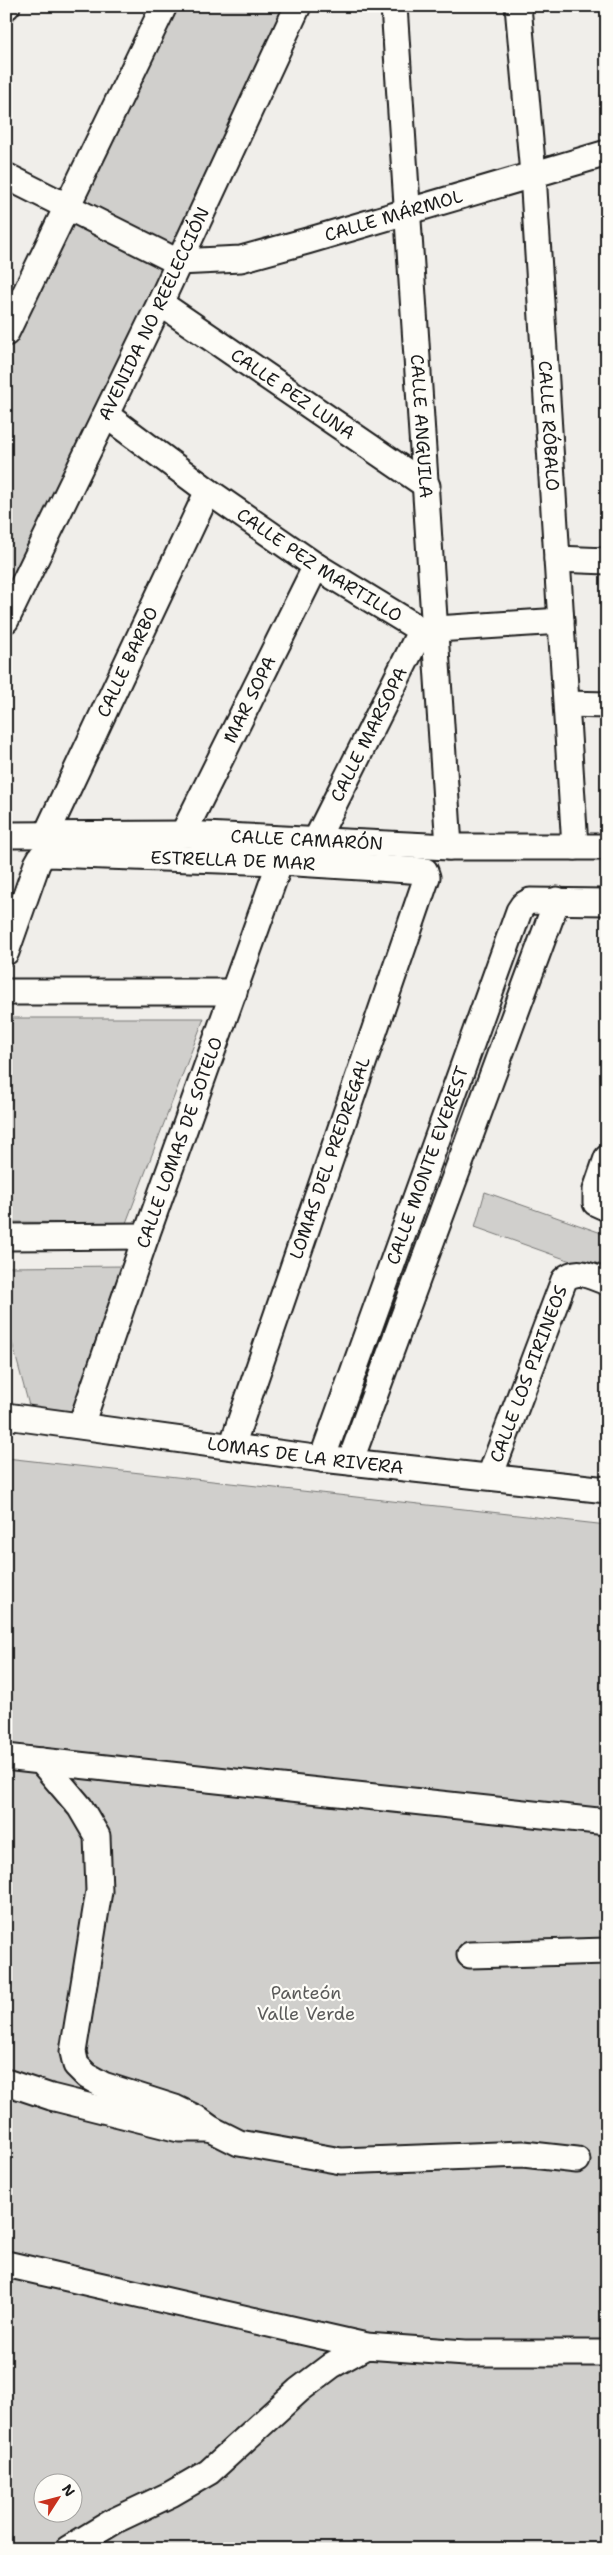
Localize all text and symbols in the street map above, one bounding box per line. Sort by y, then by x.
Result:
street label: CALLE MÁRMOL [322,184,466,247]
street label: AVENIDA NO REELECCIÓN [93,203,215,425]
street label: CALLE PEZ LUNA [226,343,360,445]
street label: CALLE ANGUILA [405,353,438,499]
street label: CALLE RÓBALO [533,360,565,492]
street label: CALLE PEZ MARTILLO [232,502,407,628]
street label: CALLE BARBO [91,603,164,721]
street label: MAR SOPA [218,652,281,747]
street label: CALLE MARSOPA [325,663,413,806]
street label: CALLE CAMARÓN [230,824,384,856]
street label: ESTRELLA DE MAR [150,846,316,876]
street label: CALLE LOMAS DE SOTELO [131,1034,228,1252]
street label: LOMAS DEL PREDREGAL [284,1053,376,1263]
street label: CALLE MONTE EVEREST [381,1063,474,1268]
street label: CALLE LOS PIRINEOS [484,1282,573,1466]
street label: LOMAS DE LA RIVERA [206,1432,405,1480]
park label: Panteón Valle Verde [257,1981,355,2026]
north arrow [32,2472,82,2522]
text: N [58,2481,79,2500]

